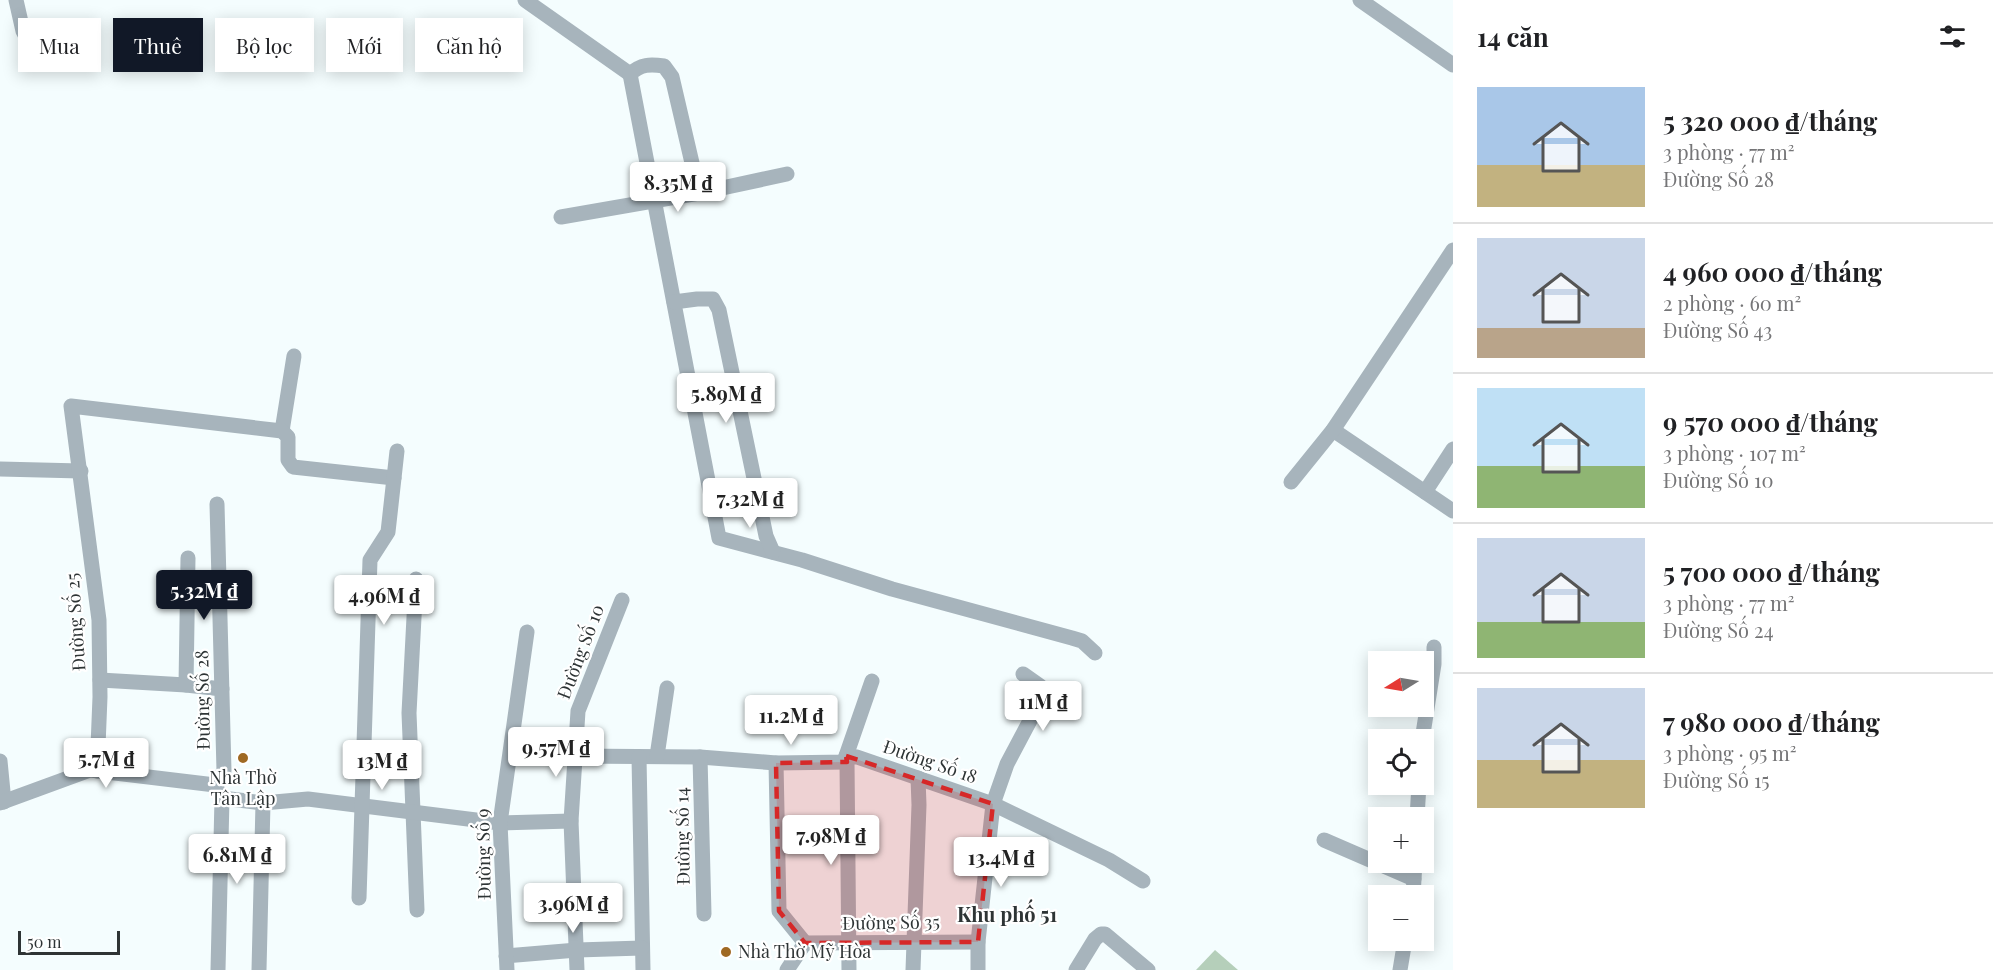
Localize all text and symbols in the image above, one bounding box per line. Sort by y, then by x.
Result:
chip: Mua [18,18,101,72]
chip: Thuê [113,18,203,72]
chip: Bộ lọc [215,18,314,72]
chip: Mới [326,18,403,72]
chip: Căn hộ [415,18,523,72]
text: 14 căn [1477,19,1549,54]
icon: filters [1936,20,1969,53]
text: 5 320 000 ₫/tháng [1663,103,1877,138]
icon: home [1525,111,1597,183]
text: 3 phòng · 77 m² [1663,138,1794,165]
pin: 8.35M ₫ [623,162,733,213]
text: Đường Số 28 [1663,165,1774,192]
text: 8.35M ₫ [644,168,712,195]
text: 4 960 000 ₫/tháng [1663,254,1882,289]
icon: home [1525,262,1597,334]
text: 2 phòng · 60 m² [1663,289,1801,316]
text: Đường Số 43 [1663,316,1772,343]
pin: 5.89M ₫ [671,373,781,424]
text: 5.89M ₫ [691,379,761,406]
text: 9 570 000 ₫/tháng [1663,404,1878,439]
icon: home [1525,412,1597,484]
text: 3 phòng · 107 m² [1663,439,1806,466]
text: Đường Số 10 [1663,466,1773,493]
pin: 7.32M ₫ [695,478,805,529]
text: 7.32M ₫ [717,484,783,511]
text: 5 700 000 ₫/tháng [1663,554,1880,589]
icon: home [1525,562,1597,634]
pin: 5.32M ₫ [149,570,259,621]
street label: Đường Số 25 [58,572,90,672]
pin: 4.96M ₫ [329,575,439,626]
text: 5.32M ₫ [170,576,238,603]
text: 4.96M ₫ [348,581,420,608]
text: 3 phòng · 77 m² [1663,589,1794,616]
street label: Đường Số 10 [549,600,609,702]
text: Đường Số 24 [1663,616,1774,643]
street label: Đường Số 28 [187,650,215,750]
north arrow [1368,651,1434,717]
map controls [1368,651,1434,951]
pin: 11M ₫ [1001,681,1085,732]
text: 11M ₫ [1019,687,1067,714]
pin: 11.2M ₫ [736,695,846,746]
text: 11.2M ₫ [759,701,823,728]
text: 7 980 000 ₫/tháng [1663,704,1880,739]
icon: home [1525,712,1597,784]
pin: 9.57M ₫ [501,727,611,778]
button: locate [1368,729,1434,795]
street label: Đường Số 18 [880,732,981,788]
text: 9.57M ₫ [522,733,590,760]
pin: 5.7M ₫ [57,738,155,789]
text: 3 phòng · 95 m² [1663,739,1797,766]
pin: 13M ₫ [340,740,424,791]
text: 5.7M ₫ [78,744,134,771]
text: 13M ₫ [357,746,407,773]
marker: Nhà Thờ Tân Lập [236,751,250,765]
place label: Nhà Thờ Tân Lập [209,765,277,810]
text: Đường Số 15 [1663,766,1770,793]
street label: Đường Số 14 [667,787,695,885]
button: + [1368,807,1434,873]
street label: Đường Số 9 [468,808,496,900]
pin: 7.98M ₫ [776,815,886,866]
text: 7.98M ₫ [796,821,866,848]
pin: 6.81M ₫ [182,834,292,885]
pin: 13.4M ₫ [946,837,1056,888]
text: 6.81M ₫ [203,840,271,867]
text: 13.4M ₫ [968,843,1034,870]
pin: 3.96M ₫ [518,883,628,934]
button: − [1368,885,1434,951]
text: 3.96M ₫ [538,889,608,916]
district label: Khu phố 51 [957,899,1057,927]
street label: Đường Số 35 [842,907,940,935]
scale bar [18,928,120,956]
text: 50 m [27,931,61,952]
place label: Nhà Thờ Mỹ Hòa [738,939,871,963]
marker: Nhà Thờ Mỹ Hòa [719,945,733,959]

